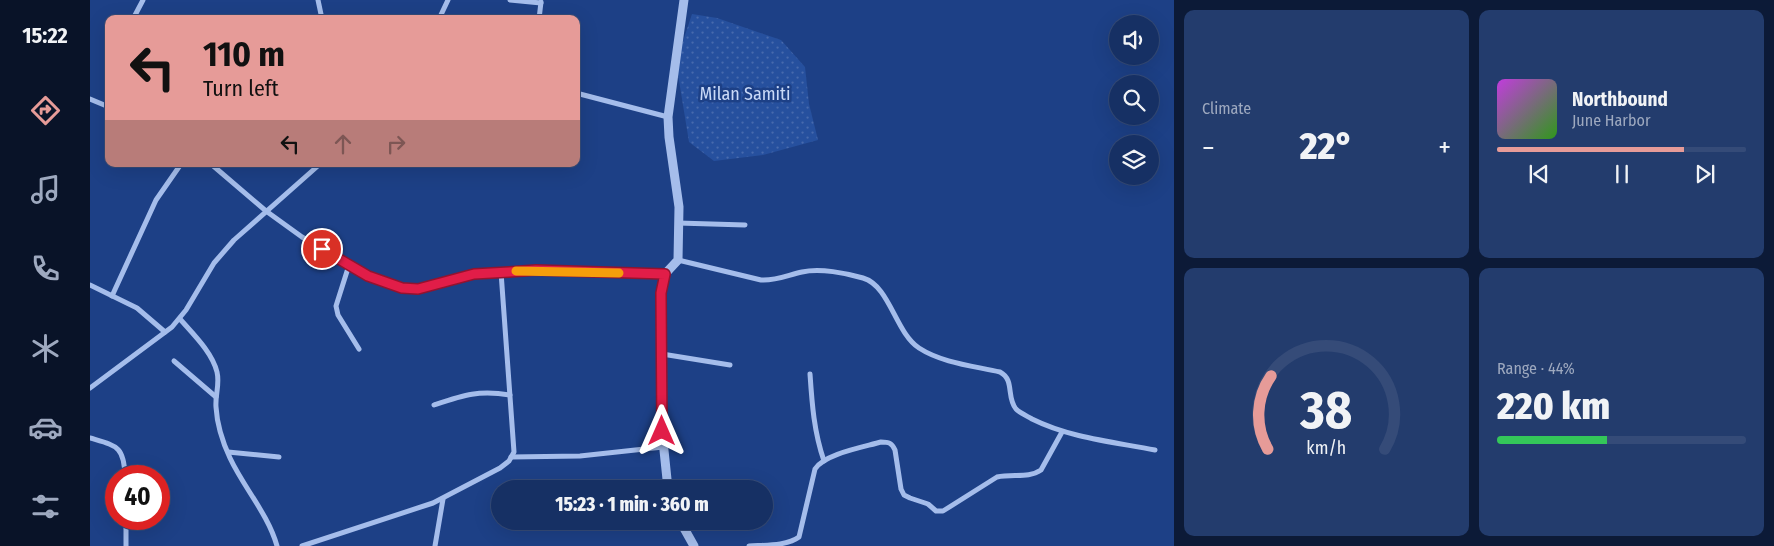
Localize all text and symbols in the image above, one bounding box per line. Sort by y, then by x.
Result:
map controls [1109,15,1159,185]
button: sound [1109,15,1159,65]
text: 15:22 [22,22,68,49]
text: 110 m [203,33,285,75]
icon: left [120,35,185,100]
text: Turn left [203,75,279,102]
button: search [1109,75,1159,125]
park label: Milan Samiti [699,83,791,105]
text: Northbound [1572,88,1668,111]
icon: directions [28,93,63,128]
text: Climate [1202,99,1251,118]
text: June Harbor [1572,111,1650,130]
text: 22° [1300,123,1353,169]
icon: left [276,130,304,158]
icon: ahead [329,130,357,158]
icon: right [382,130,410,158]
text: − [1202,131,1215,164]
text: + [1438,131,1451,164]
button: layers [1109,135,1159,185]
icon: previous [1525,160,1553,188]
icon: pause [1608,160,1636,188]
icon: next [1691,160,1719,188]
icon: music [28,172,63,207]
pin [301,228,343,270]
icon: arrive [308,235,336,263]
icon: phone [28,251,63,286]
icon: climate [28,331,63,366]
text: Range · 44% [1497,359,1575,378]
text: 38 [1299,379,1353,442]
text: 220 km [1497,383,1610,429]
position arrow [635,404,687,456]
icon: car [28,410,63,445]
text: km/h [1307,437,1346,459]
speed limit sign: 40 [105,465,170,530]
icon: filters [28,489,63,524]
text: 15:23 · 1 min · 360 m [555,493,709,516]

